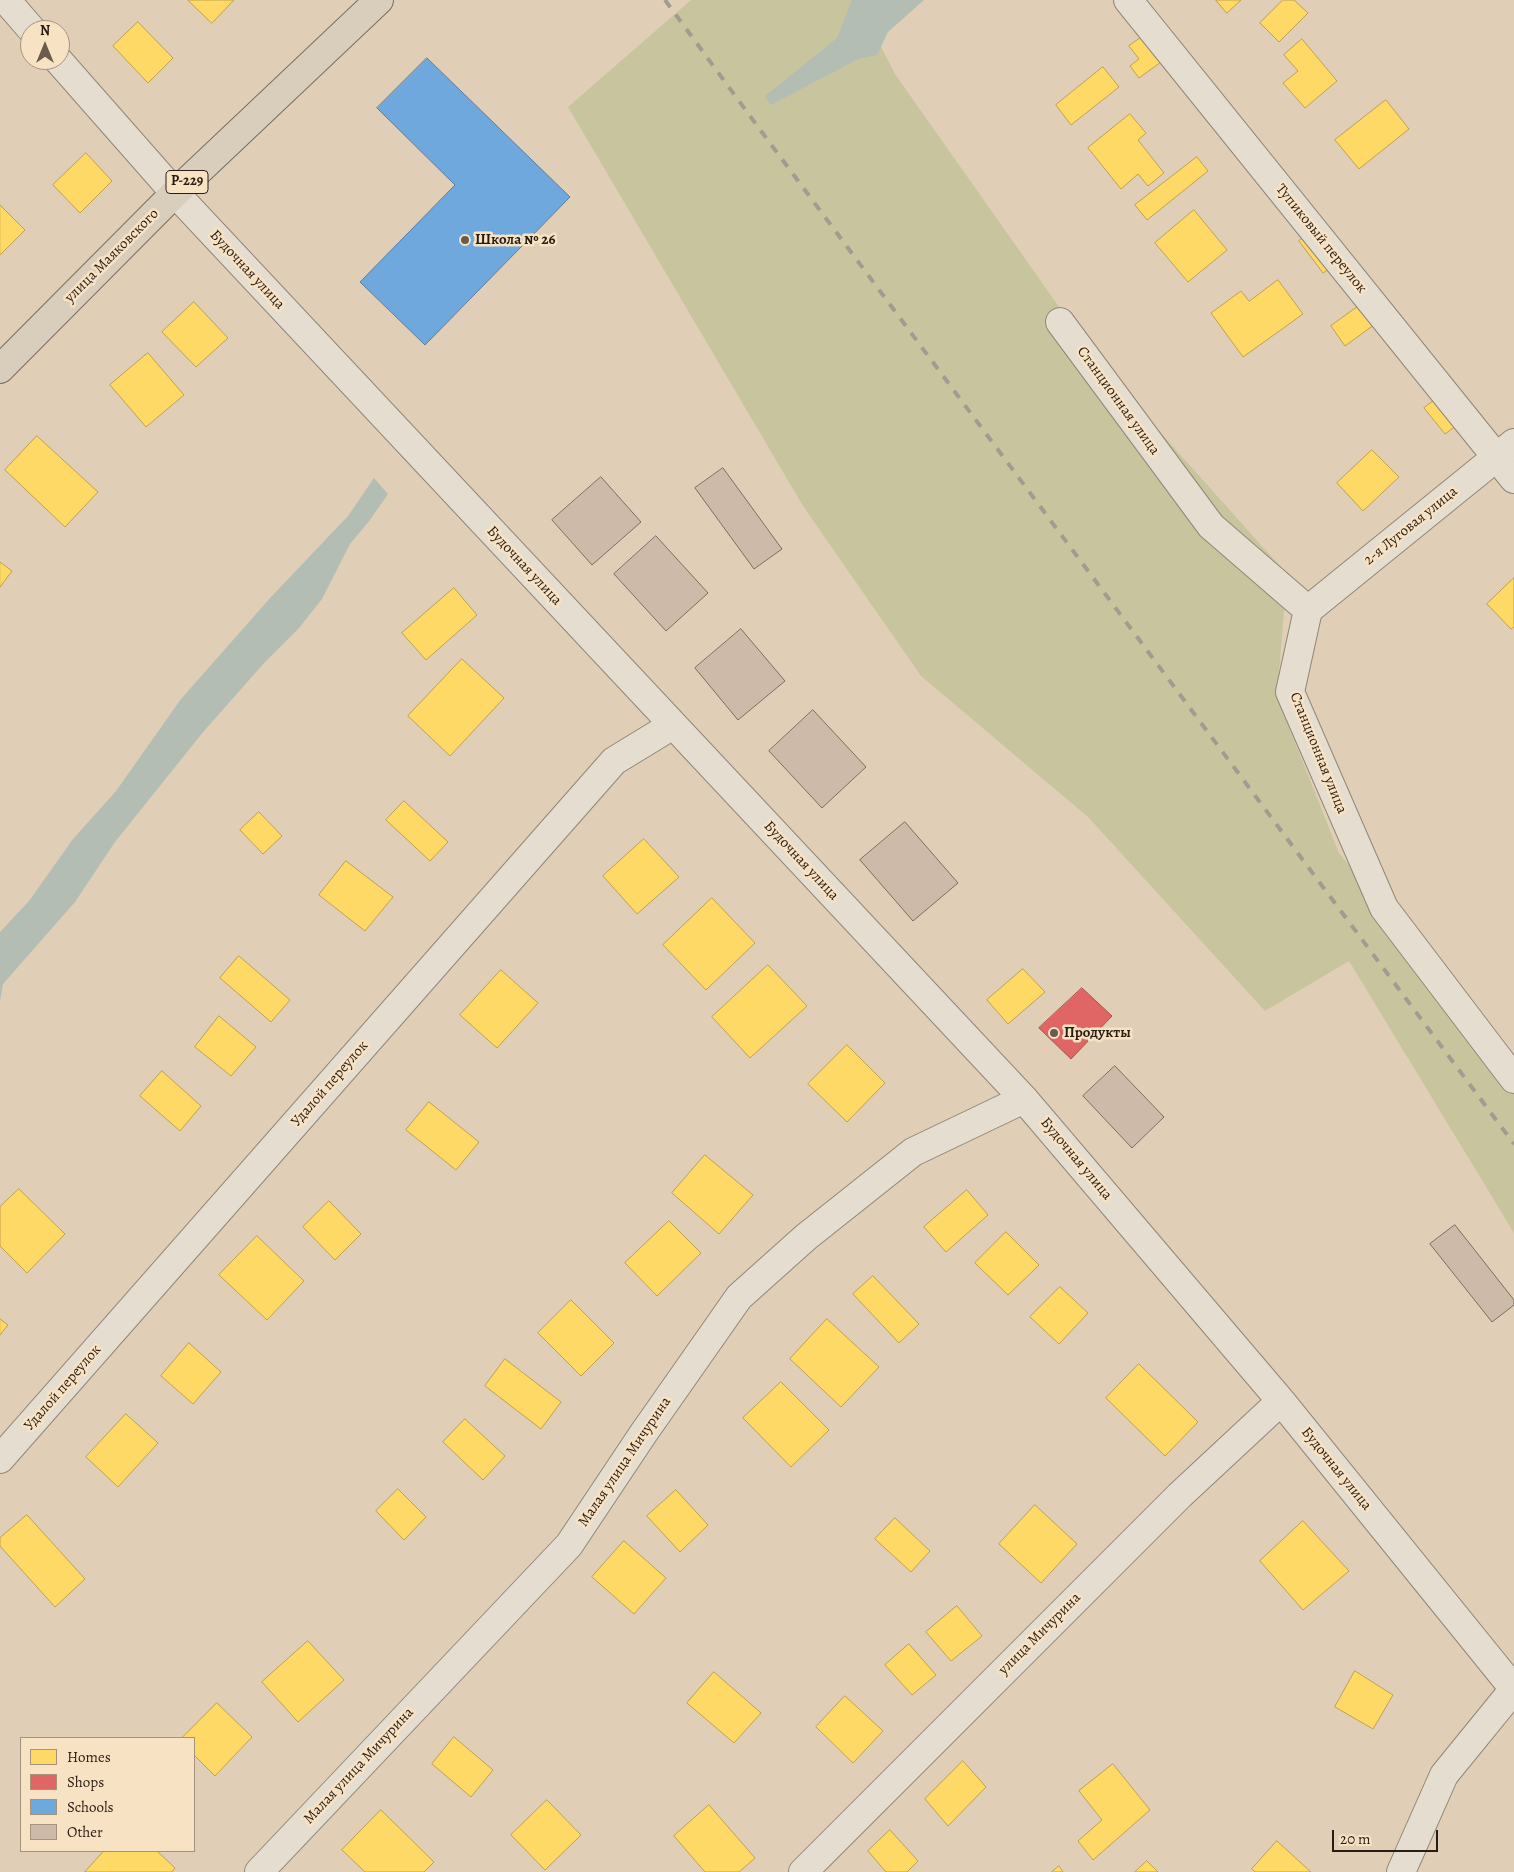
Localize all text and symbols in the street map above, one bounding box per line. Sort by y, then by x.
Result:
north arrow [20,20,70,70]
text: N [40,21,50,40]
road number: Р-229 [166,170,208,193]
street label: Тупиковый переулок [1271,181,1371,297]
street label: улица Маяковского [61,205,163,307]
street label: Будочная улица [206,227,288,313]
place label: Школа № 26 [475,231,555,249]
marker: Школа № 26 [459,234,471,246]
street label: Станционная улица [1073,343,1163,459]
street label: 2-я Луговая улица [1361,483,1461,569]
street label: Будочная улица [483,523,565,609]
street label: Станционная улица [1285,690,1351,816]
street label: Будочная улица [760,818,842,904]
place label: Продукты [1064,1024,1131,1042]
marker: Продукты [1048,1027,1060,1039]
street label: Удалой переулок [288,1037,372,1131]
street label: Будочная улица [1036,1114,1116,1204]
street label: Удалой переулок [21,1341,105,1435]
street label: Малая улица Мичурина [575,1394,675,1530]
street label: Будочная улица [1297,1424,1375,1514]
street label: улица Мичурина [995,1589,1085,1679]
street label: Малая улица Мичурина [300,1704,418,1828]
legend [20,1737,195,1852]
text: Homes [67,1747,111,1767]
text: Shops [67,1772,104,1792]
text: Schools [67,1797,114,1817]
scale bar [1334,1820,1440,1852]
text: Other [67,1822,103,1842]
text: 20 m [1340,1829,1371,1849]

